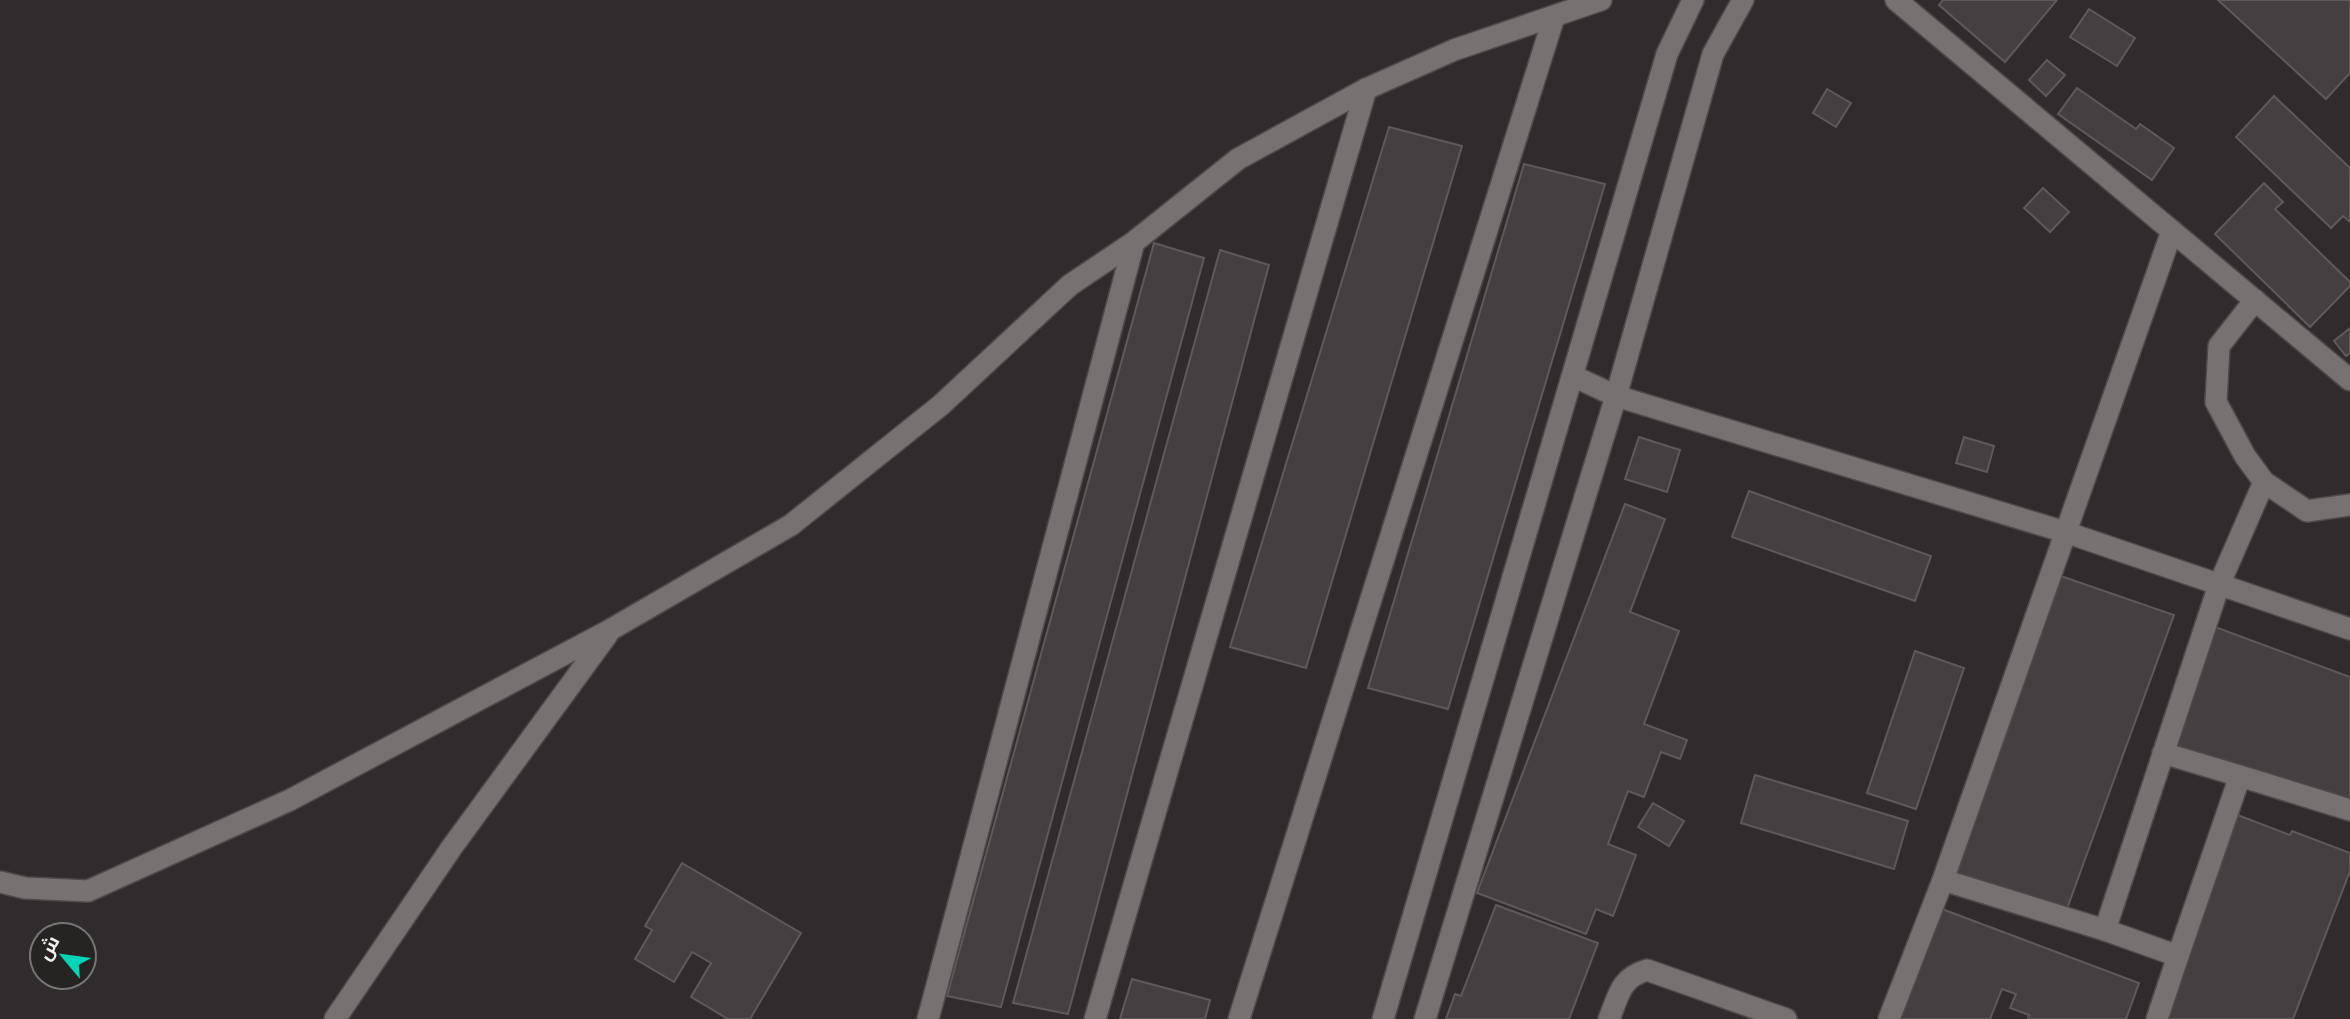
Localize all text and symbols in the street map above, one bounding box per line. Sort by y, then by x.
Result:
north arrow [28,921,98,991]
text: ش [32,931,65,964]

